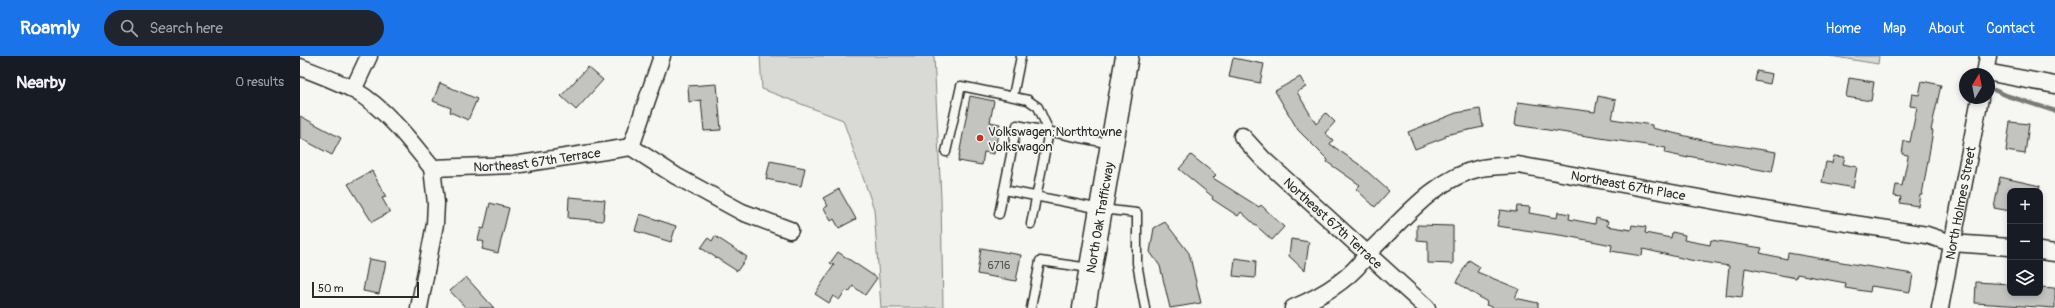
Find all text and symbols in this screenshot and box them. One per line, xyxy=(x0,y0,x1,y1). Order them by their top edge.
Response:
search box xyxy=(104,10,384,46)
text: Roamly xyxy=(20,16,80,40)
icon: search xyxy=(118,17,140,39)
text: Search here xyxy=(150,19,223,38)
text: Home xyxy=(1826,20,1861,37)
text: Map xyxy=(1883,20,1906,37)
text: About xyxy=(1928,20,1964,37)
text: Contact xyxy=(1986,20,2035,37)
north arrow xyxy=(1959,68,1995,104)
text: Nearby xyxy=(16,72,65,93)
text: 0 results xyxy=(235,74,284,90)
place label: Volkswagen;Northtowne Volkswagon xyxy=(988,124,1123,155)
marker: Volkswagen;Northtowne Volkswagon xyxy=(975,133,985,143)
street label: North Holmes Street xyxy=(1942,144,1980,261)
street label: Northeast 67th Terrace xyxy=(473,145,602,175)
street label: North Oak Trafficway xyxy=(1083,160,1118,274)
street label: Northeast 67th Place xyxy=(1570,168,1687,204)
street label: Northeast 67th Terrace xyxy=(1280,175,1386,273)
map controls xyxy=(2007,188,2043,296)
button: + xyxy=(2007,188,2043,224)
button: − xyxy=(2007,224,2043,260)
house number: 6716 xyxy=(988,259,1010,272)
button: layers xyxy=(2007,260,2043,296)
scale bar xyxy=(312,280,419,299)
text: 50 m xyxy=(318,282,344,295)

